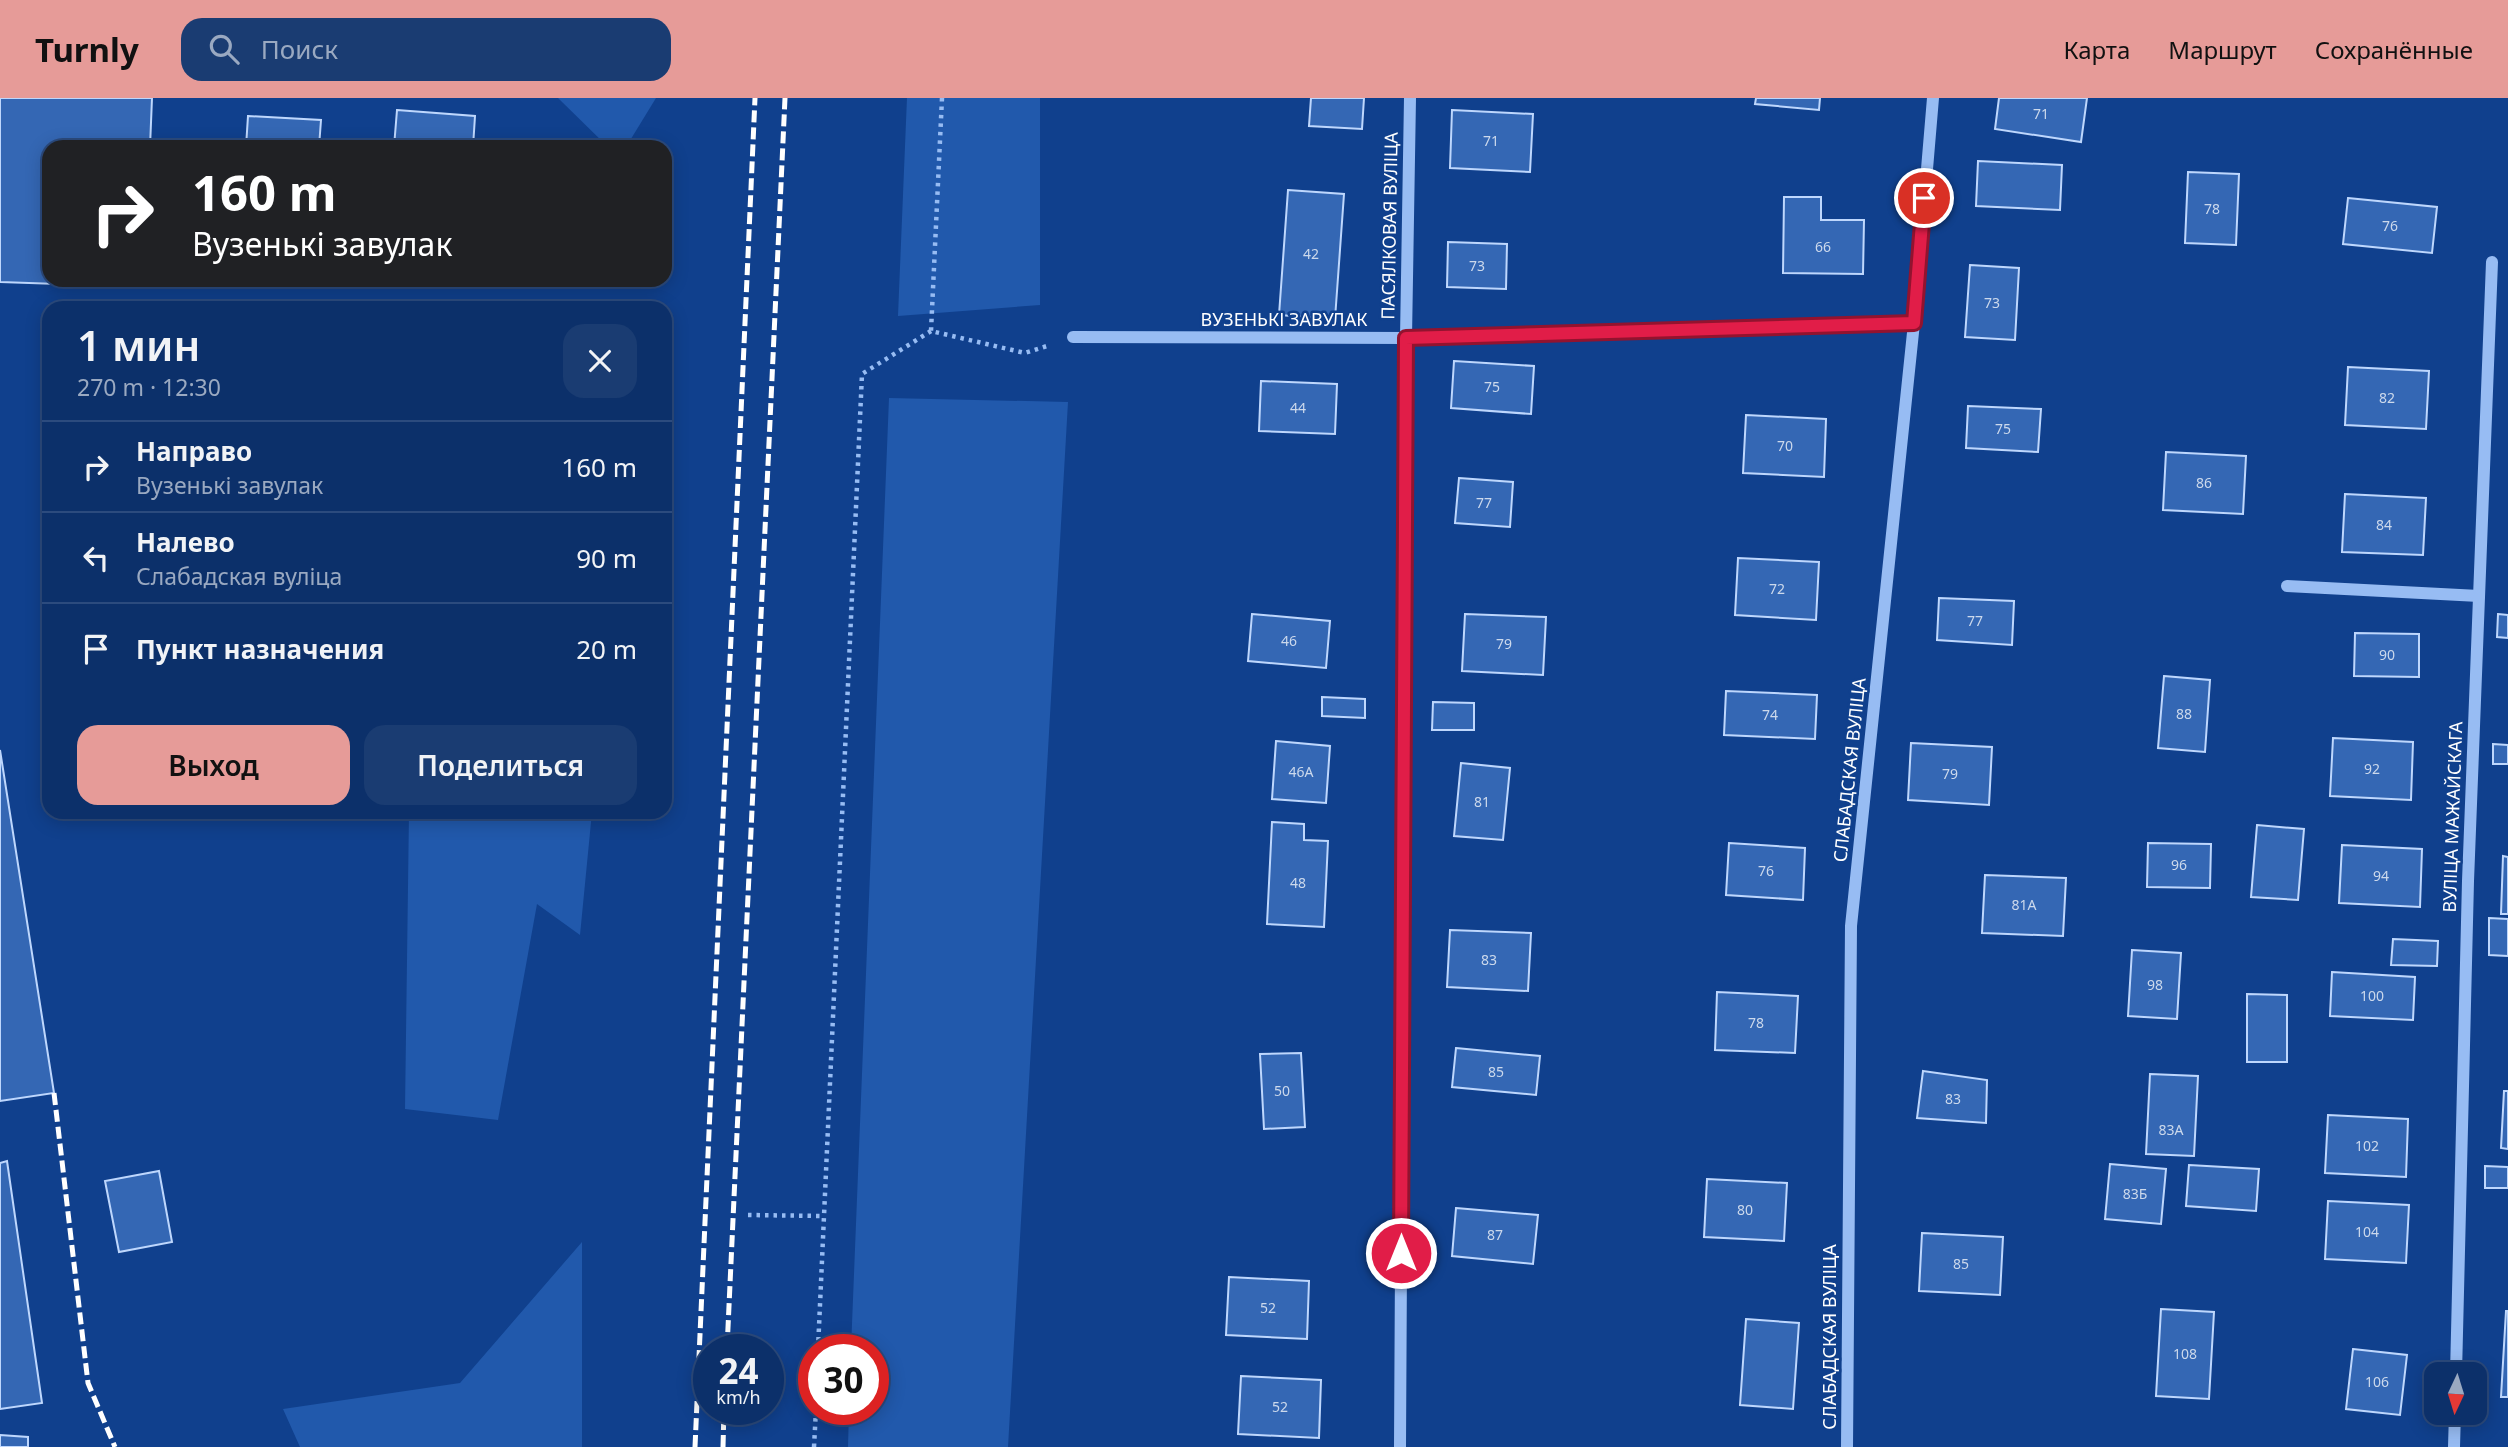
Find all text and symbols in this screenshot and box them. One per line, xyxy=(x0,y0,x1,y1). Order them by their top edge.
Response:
search box xyxy=(181,18,671,81)
text: Turnly xyxy=(35,27,139,72)
icon: search xyxy=(205,30,243,68)
text: Поиск xyxy=(261,31,338,67)
text: Карта xyxy=(2063,33,2130,66)
text: Маршрут xyxy=(2168,33,2277,66)
text: Сохранённые xyxy=(2315,33,2473,66)
house number: 71 xyxy=(2033,104,2049,123)
house number: 71 xyxy=(1483,131,1499,150)
street label: ПАСЯЛКОВАЯ ВУЛІЦА xyxy=(1375,132,1403,320)
text: 160 m xyxy=(192,159,337,225)
icon: right xyxy=(77,168,168,259)
pin xyxy=(1894,168,1954,228)
icon: arrive xyxy=(1905,179,1943,217)
house number: 78 xyxy=(2204,199,2220,218)
house number: 76 xyxy=(2382,216,2398,235)
text: Вузенькі завулак xyxy=(192,222,452,265)
house number: 66 xyxy=(1815,237,1831,256)
house number: 42 xyxy=(1303,244,1319,263)
house number: 73 xyxy=(1469,256,1485,275)
house number: 73 xyxy=(1984,293,2000,312)
street label: ВУЗЕНЬКІ ЗАВУЛАК xyxy=(1201,307,1368,331)
text: 1 мин xyxy=(77,316,200,373)
button: close xyxy=(563,324,637,398)
text: 270 m · 12:30 xyxy=(77,371,221,403)
house number: 75 xyxy=(1484,377,1500,396)
house number: 82 xyxy=(2379,388,2395,407)
house number: 44 xyxy=(1290,398,1306,417)
house number: 75 xyxy=(1995,419,2011,438)
text: Направо xyxy=(136,433,252,469)
house number: 70 xyxy=(1777,436,1793,455)
icon: right xyxy=(77,448,115,486)
text: 160 m xyxy=(561,449,637,485)
text: Вузенькі завулак xyxy=(136,469,323,501)
house number: 86 xyxy=(2196,473,2212,492)
house number: 77 xyxy=(1476,493,1492,512)
house number: 84 xyxy=(2376,515,2392,534)
text: Налево xyxy=(136,524,235,560)
icon: left xyxy=(77,539,115,577)
text: 90 m xyxy=(576,540,637,576)
text: Слабадская вуліца xyxy=(136,560,342,592)
house number: 72 xyxy=(1769,579,1785,598)
house number: 77 xyxy=(1967,611,1983,630)
icon: arrive xyxy=(77,630,115,668)
text: Пункт назначения xyxy=(136,631,384,667)
text: 20 m xyxy=(576,631,637,667)
house number: 46 xyxy=(1281,631,1297,650)
house number: 79 xyxy=(1496,634,1512,653)
house number: 90 xyxy=(2379,645,2395,664)
street label: СЛАБАДСКАЯ ВУЛІЦА xyxy=(1827,676,1871,863)
house number: 88 xyxy=(2176,704,2192,723)
house number: 74 xyxy=(1762,705,1778,724)
street label: ВУЛІЦА МАЖАЙСКАГА xyxy=(2437,721,2467,913)
button: Выход xyxy=(77,725,350,805)
button: Поделиться xyxy=(364,725,637,805)
house number: 92 xyxy=(2364,759,2380,778)
house number: 46А xyxy=(1289,762,1314,781)
house number: 79 xyxy=(1942,764,1958,783)
house number: 81 xyxy=(1474,792,1490,811)
house number: 96 xyxy=(2171,855,2187,874)
house number: 76 xyxy=(1758,861,1774,880)
house number: 94 xyxy=(2373,866,2389,885)
house number: 48 xyxy=(1290,873,1306,892)
house number: 81А xyxy=(2012,895,2037,914)
house number: 83 xyxy=(1481,950,1497,969)
house number: 98 xyxy=(2147,975,2163,994)
house number: 100 xyxy=(2360,986,2384,1005)
house number: 78 xyxy=(1748,1013,1764,1032)
house number: 85 xyxy=(1488,1062,1504,1081)
house number: 50 xyxy=(1274,1081,1290,1100)
house number: 83 xyxy=(1945,1089,1961,1108)
house number: 83А xyxy=(2159,1120,2184,1139)
house number: 102 xyxy=(2355,1136,2379,1155)
house number: 83Б xyxy=(2123,1184,2147,1203)
house number: 80 xyxy=(1737,1200,1753,1219)
position arrow xyxy=(1364,1216,1438,1290)
house number: 104 xyxy=(2355,1222,2379,1241)
house number: 87 xyxy=(1487,1225,1503,1244)
street label: СЛАБАДСКАЯ ВУЛІЦА xyxy=(1817,1244,1841,1430)
house number: 85 xyxy=(1953,1254,1969,1273)
house number: 52 xyxy=(1260,1298,1276,1317)
speed limit sign: 30 xyxy=(798,1334,889,1425)
house number: 108 xyxy=(2173,1344,2197,1363)
text: 24 xyxy=(718,1347,759,1394)
north arrow xyxy=(2424,1362,2487,1424)
map controls xyxy=(2424,1362,2487,1425)
house number: 106 xyxy=(2365,1372,2389,1391)
text: km/h xyxy=(716,1385,761,1409)
house number: 52 xyxy=(1272,1397,1288,1416)

